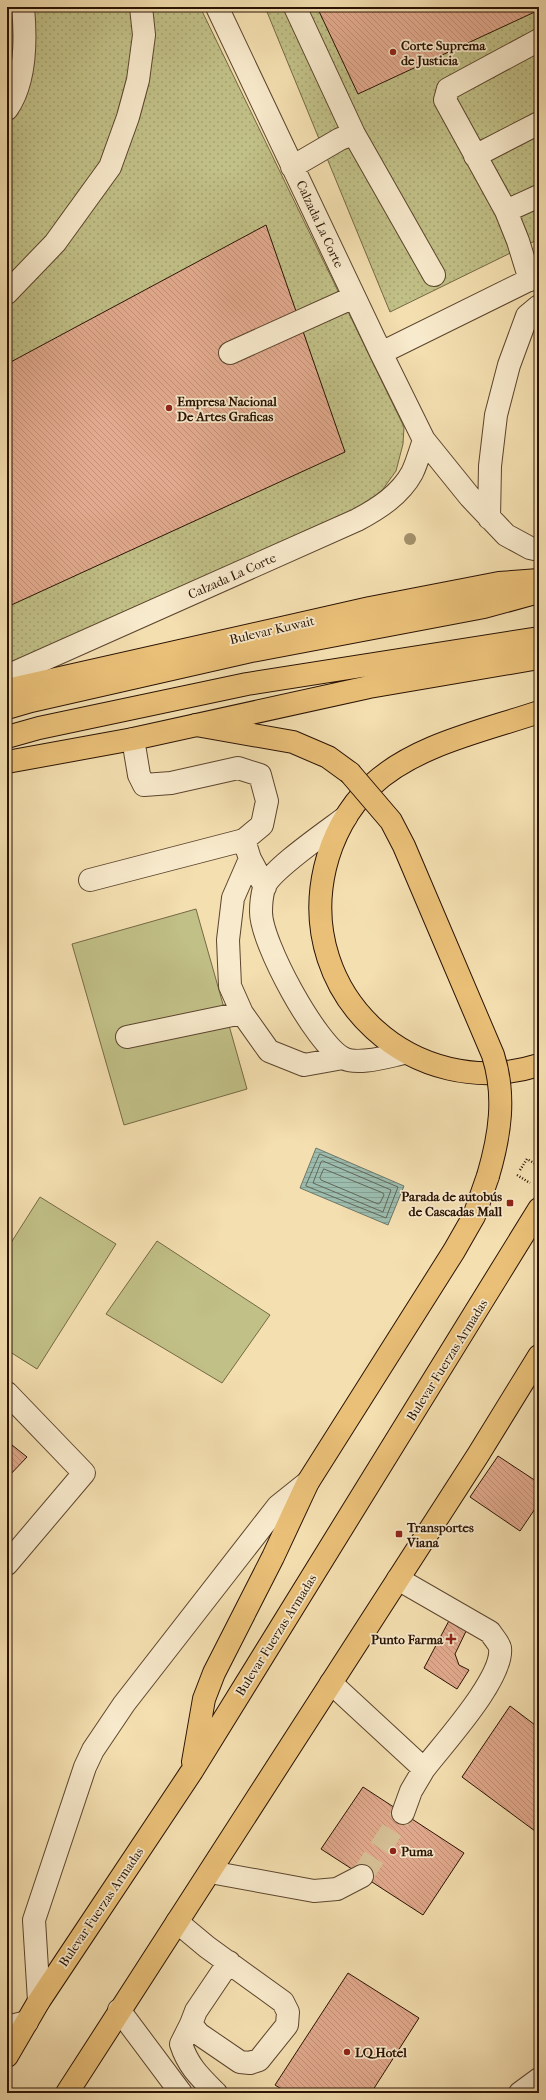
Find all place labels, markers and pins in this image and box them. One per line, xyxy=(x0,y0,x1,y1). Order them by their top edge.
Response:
place label: Corte Suprema de Justicia xyxy=(401,38,486,69)
marker: Corte Suprema de Justicia xyxy=(388,47,398,57)
place label: Empresa Nacional De Artes Graficas xyxy=(177,394,277,424)
marker: Empresa Nacional De Artes Graficas xyxy=(164,403,174,413)
place label: Parada de autobús de Cascadas Mall xyxy=(401,1189,502,1219)
marker: Parada de autobús de Cascadas Mall xyxy=(505,1198,515,1208)
place label: Transportes Viana xyxy=(406,1520,474,1550)
marker: Transportes Viana xyxy=(394,1529,404,1539)
place label: Punto Farma xyxy=(371,1632,444,1647)
marker: Punto Farma xyxy=(446,1634,456,1644)
place label: Puma xyxy=(401,1844,434,1859)
marker: Puma xyxy=(388,1846,398,1856)
place label: LQ Hotel xyxy=(355,2045,407,2060)
marker: LQ Hotel xyxy=(342,2047,352,2057)

